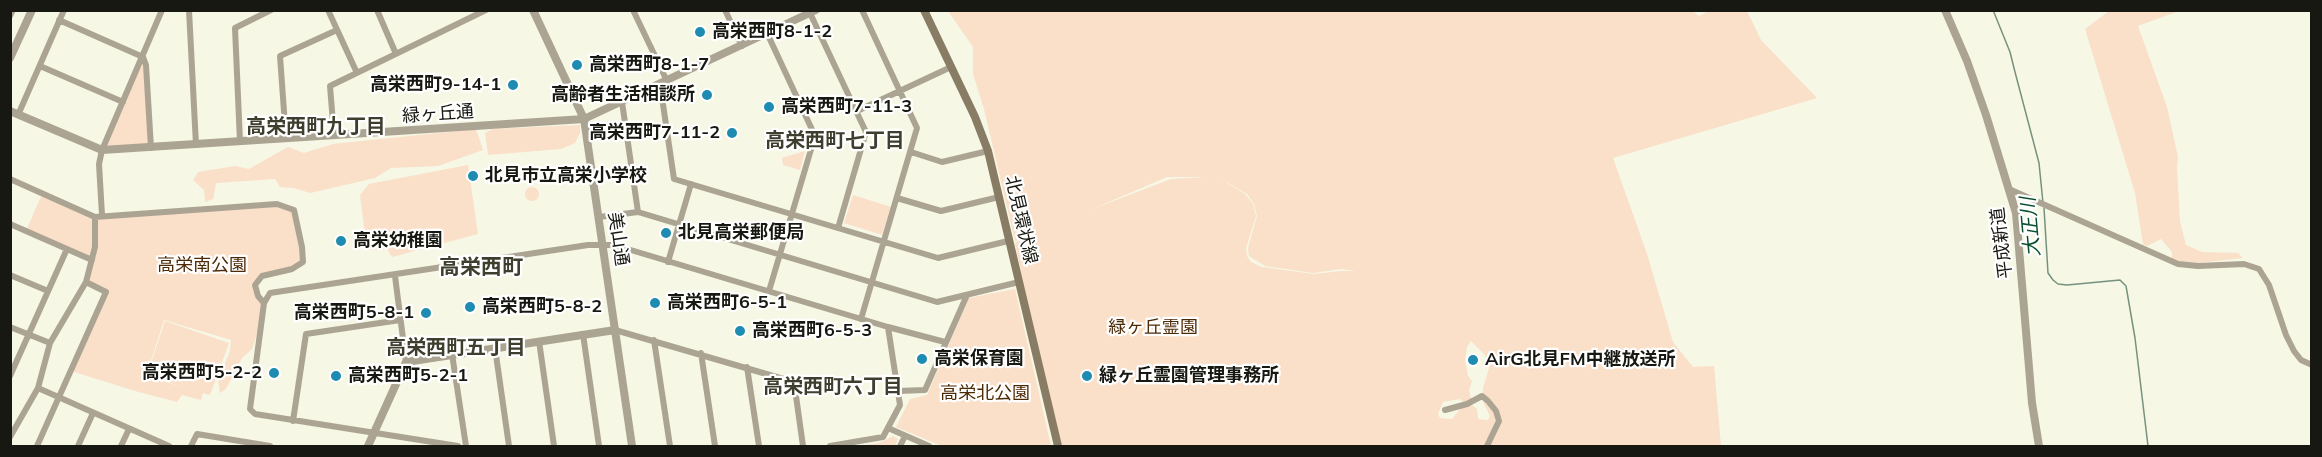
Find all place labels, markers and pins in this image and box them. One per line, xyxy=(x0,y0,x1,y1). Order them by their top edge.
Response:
place label: 高栄西町8-1-2 xyxy=(712,21,832,43)
marker: 高栄西町8-1-2 xyxy=(693,25,707,39)
place label: 高栄西町8-1-7 xyxy=(589,54,709,76)
marker: 高栄西町8-1-7 xyxy=(570,58,584,72)
place label: 高栄西町9-14-1 xyxy=(370,74,501,96)
marker: 高栄西町9-14-1 xyxy=(506,78,520,92)
place label: 高齢者生活相談所 xyxy=(551,84,695,106)
marker: 高齢者生活相談所 xyxy=(700,88,714,102)
place label: 高栄西町7-11-3 xyxy=(781,96,912,118)
marker: 高栄西町7-11-3 xyxy=(762,100,776,114)
place label: 高栄西町7-11-2 xyxy=(589,122,720,144)
marker: 高栄西町7-11-2 xyxy=(725,126,739,140)
place label: 北見市立高栄小学校 xyxy=(485,165,647,187)
marker: 北見市立高栄小学校 xyxy=(466,169,480,183)
place label: 北見高栄郵便局 xyxy=(678,222,804,244)
marker: 北見高栄郵便局 xyxy=(659,226,673,240)
place label: 高栄幼稚園 xyxy=(353,230,443,252)
marker: 高栄幼稚園 xyxy=(334,234,348,248)
place label: 高栄西町6-5-1 xyxy=(667,292,787,314)
place label: 高栄西町5-8-2 xyxy=(482,296,602,318)
marker: 高栄西町6-5-1 xyxy=(648,296,662,310)
marker: 高栄西町5-8-2 xyxy=(463,300,477,314)
place label: 高栄西町5-8-1 xyxy=(294,302,414,324)
marker: 高栄西町5-8-1 xyxy=(419,306,433,320)
place label: 高栄西町6-5-3 xyxy=(752,320,872,342)
marker: 高栄西町6-5-3 xyxy=(733,324,747,338)
place label: 高栄保育園 xyxy=(934,348,1024,370)
place label: AirG北見FM中継放送所 xyxy=(1485,349,1676,371)
marker: 高栄保育園 xyxy=(915,352,929,366)
marker: AirG北見FM中継放送所 xyxy=(1466,353,1480,367)
place label: 高栄西町5-2-2 xyxy=(142,362,262,384)
place label: 高栄西町5-2-1 xyxy=(348,365,468,387)
place label: 緑ヶ丘霊園管理事務所 xyxy=(1099,365,1279,387)
marker: 高栄西町5-2-2 xyxy=(267,366,281,380)
marker: 高栄西町5-2-1 xyxy=(329,369,343,383)
marker: 緑ヶ丘霊園管理事務所 xyxy=(1080,369,1094,383)

